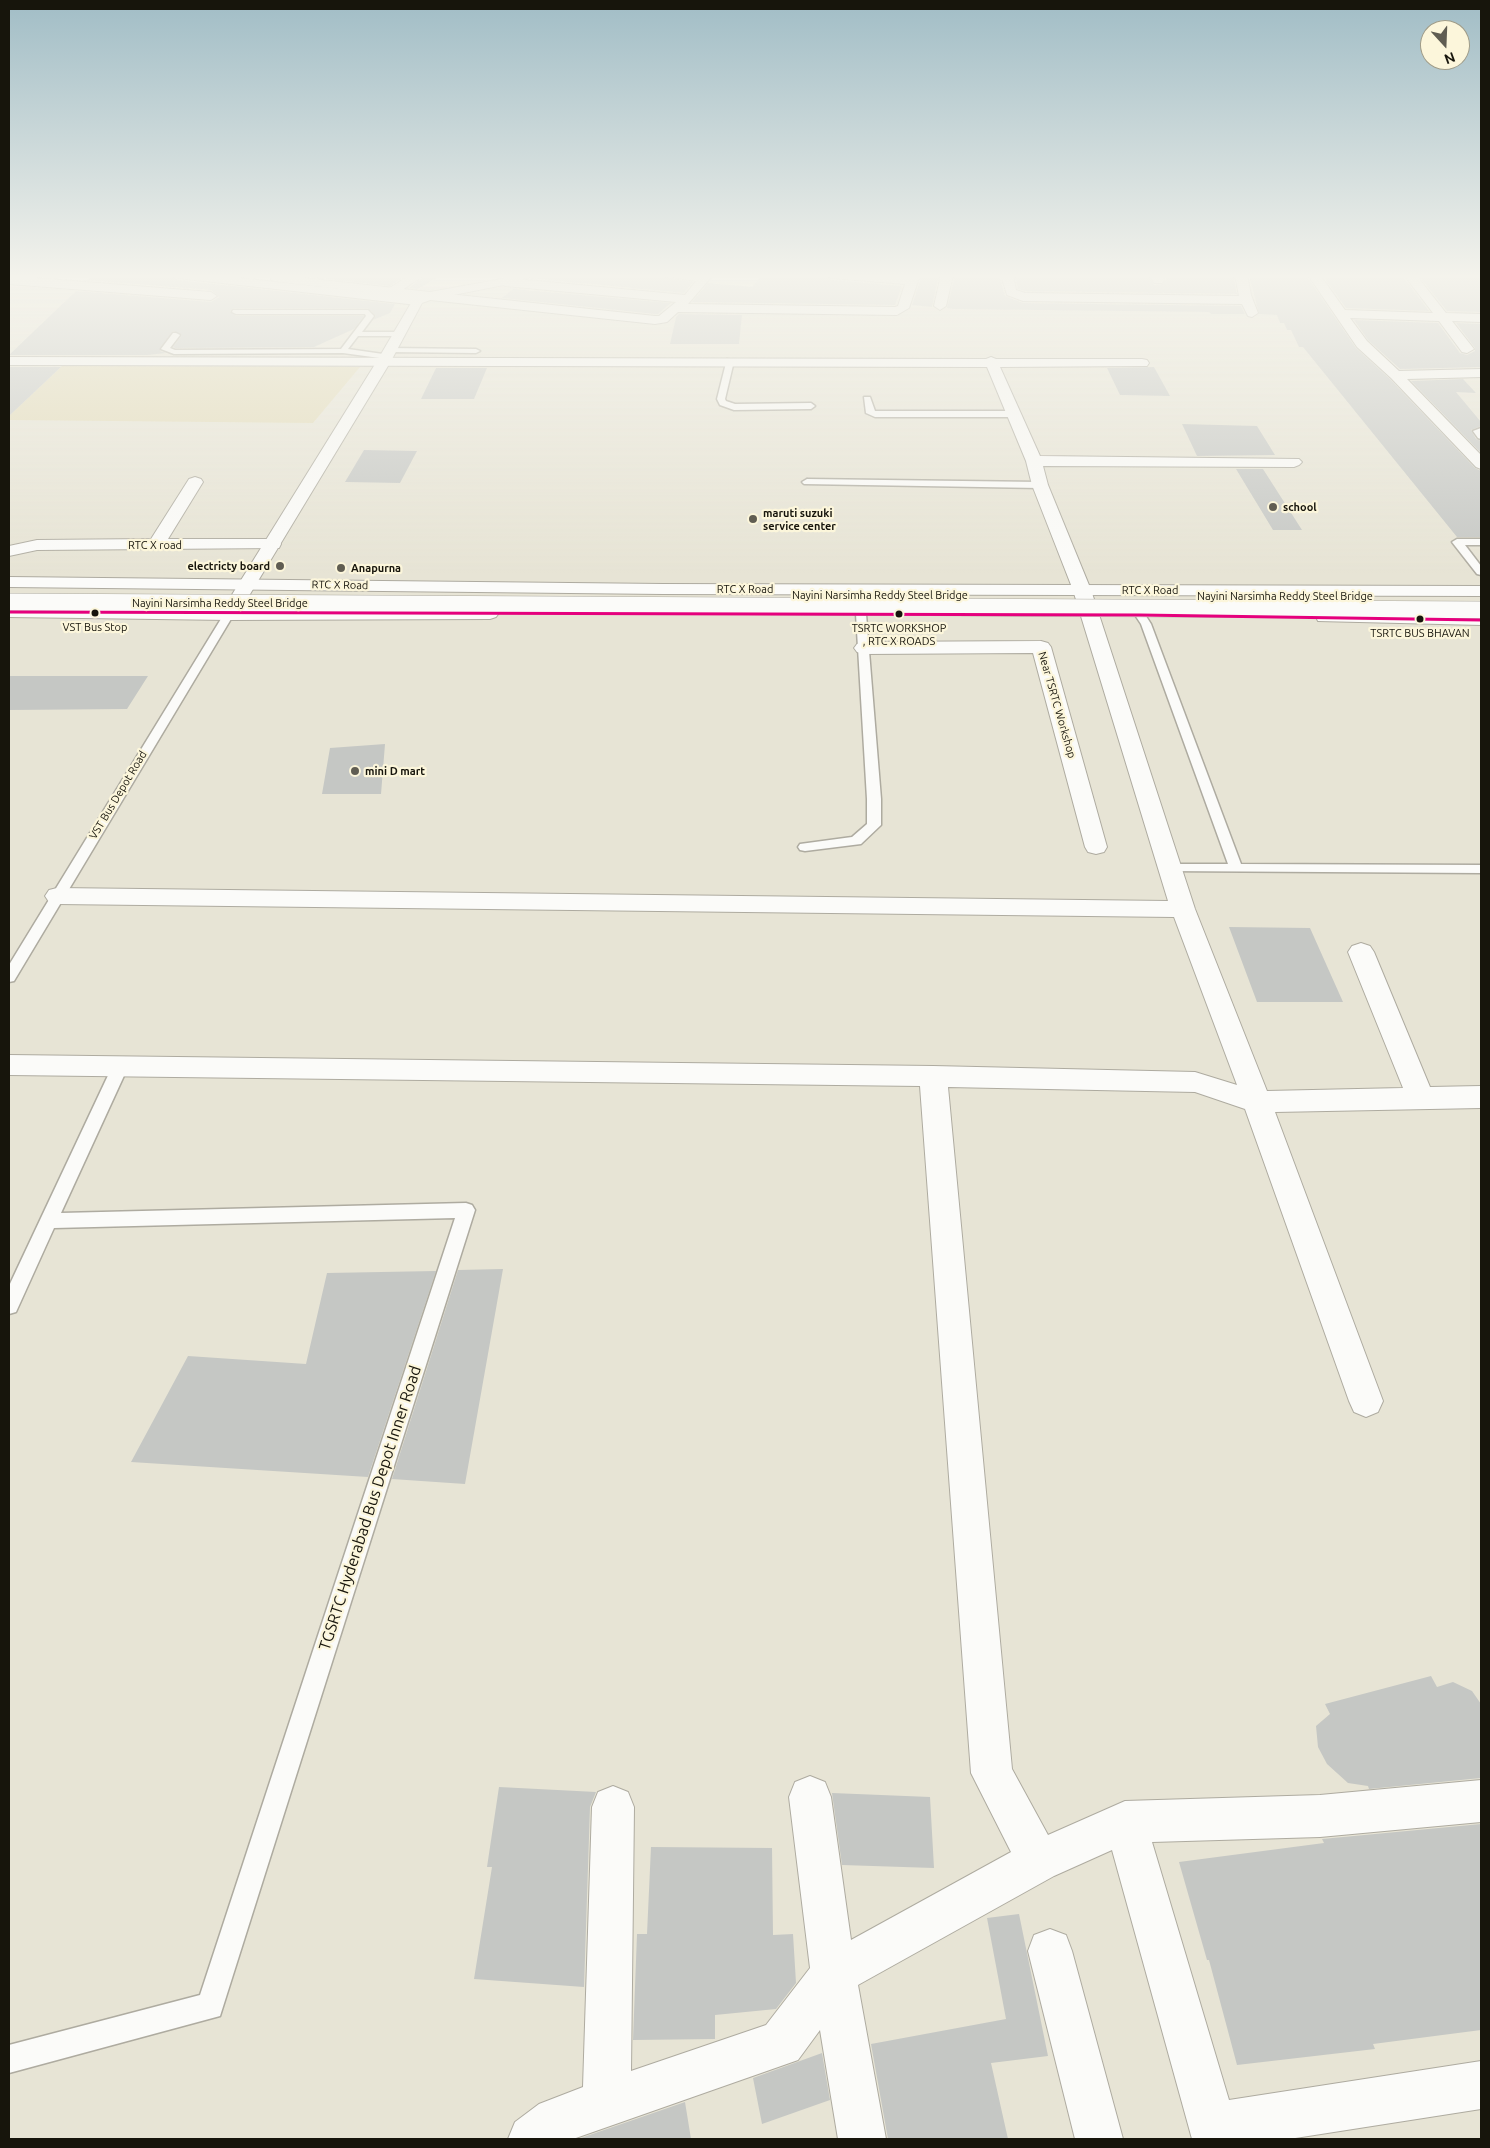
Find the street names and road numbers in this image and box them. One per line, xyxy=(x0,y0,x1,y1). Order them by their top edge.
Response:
street label: RTC X road xyxy=(128,538,182,552)
street label: RTC X Road xyxy=(312,578,368,592)
street label: RTC X Road xyxy=(717,582,773,596)
street label: RTC X Road xyxy=(1122,583,1178,597)
street label: Nayini Narsimha Reddy Steel Bridge xyxy=(792,588,968,602)
street label: Nayini Narsimha Reddy Steel Bridge xyxy=(1197,589,1373,603)
street label: Nayini Narsimha Reddy Steel Bridge xyxy=(132,596,308,610)
street label: Near TSRTC Workshop xyxy=(1035,650,1079,760)
street label: VST Bus Depot Road xyxy=(86,748,150,842)
street label: TGSRTC Hyderabad Bus Depot Inner Road xyxy=(315,1363,425,1653)

